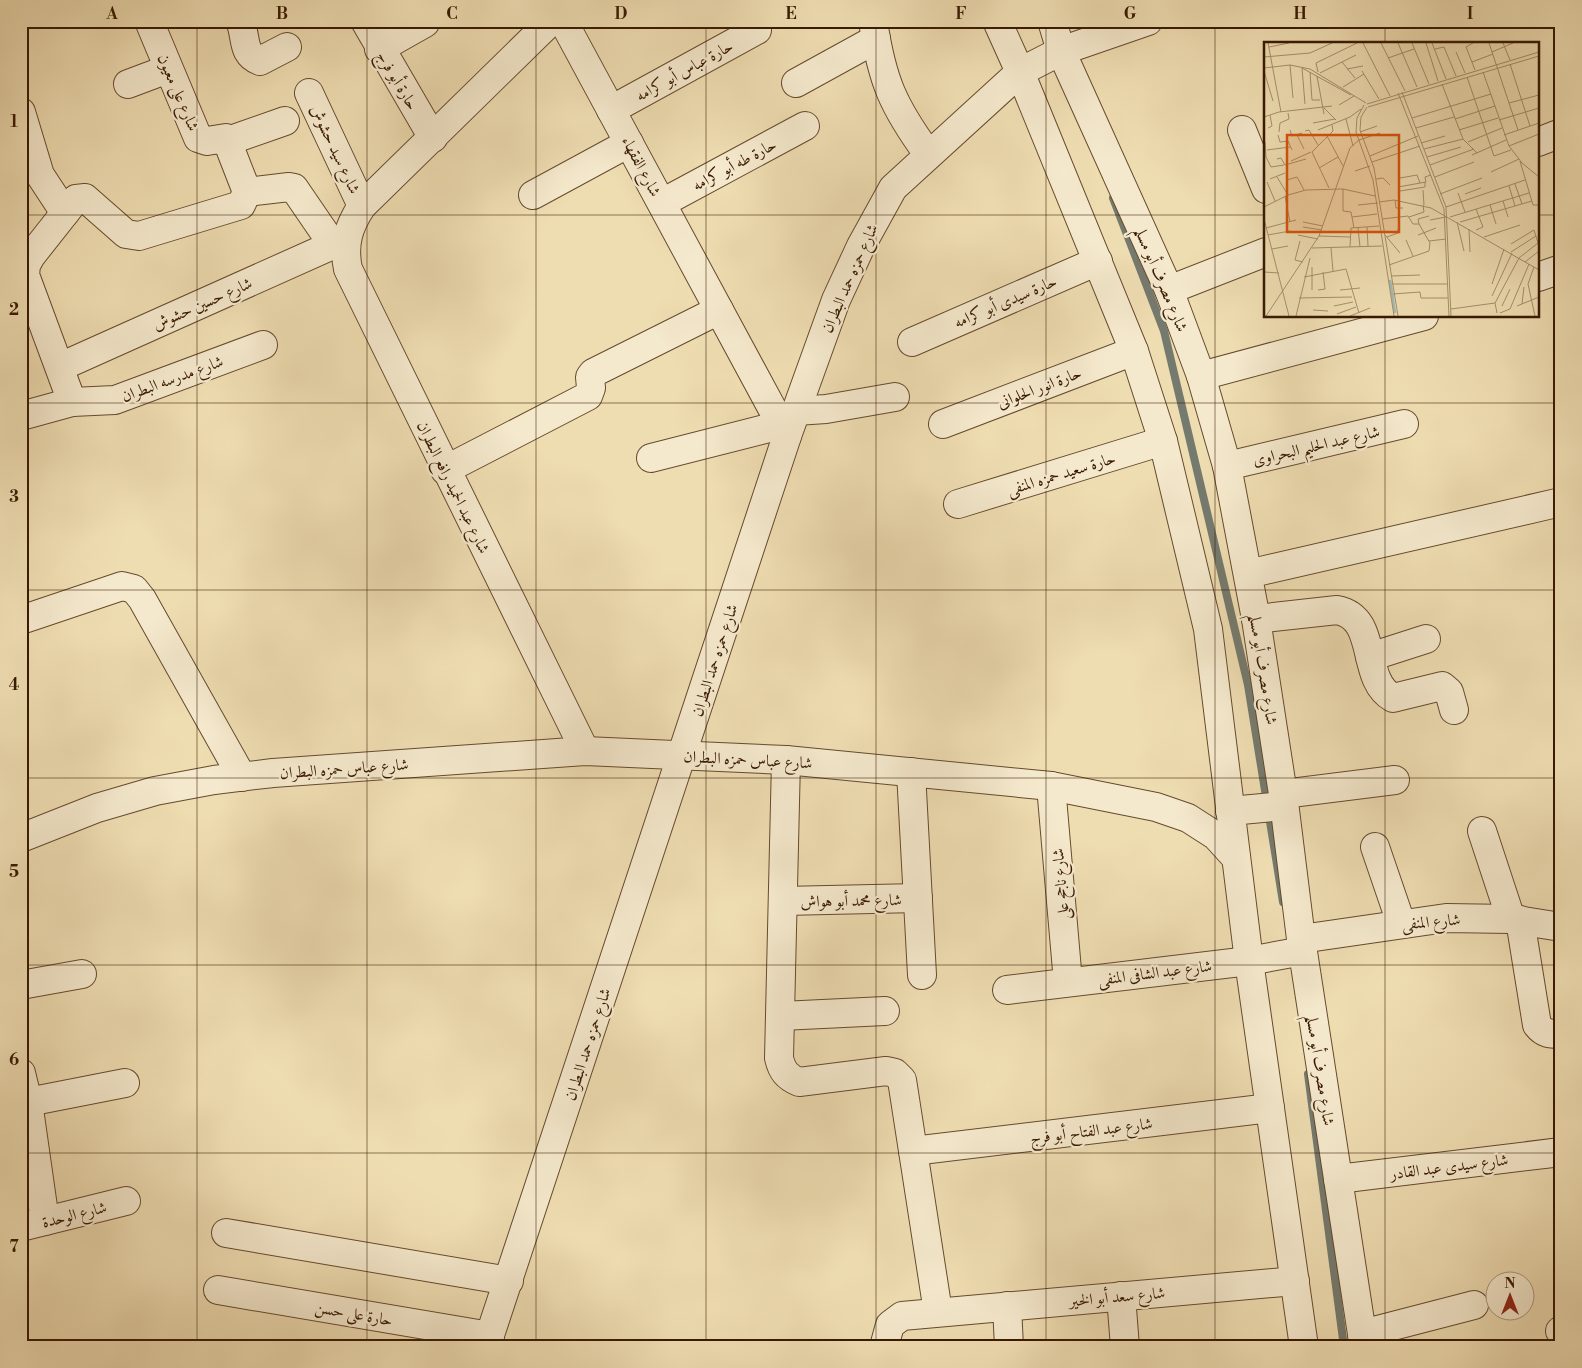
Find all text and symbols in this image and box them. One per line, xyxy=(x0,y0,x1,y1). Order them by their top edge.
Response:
text: A xyxy=(105,4,118,24)
text: B xyxy=(276,4,288,24)
text: C xyxy=(446,4,458,24)
text: D xyxy=(615,4,628,24)
text: E xyxy=(785,4,797,24)
text: F xyxy=(955,4,967,24)
text: G xyxy=(1124,4,1137,24)
text: H xyxy=(1293,4,1307,24)
text: I xyxy=(1467,4,1473,24)
street label: حارة عباس أبو كرامه xyxy=(631,34,737,106)
inset map xyxy=(1264,42,1540,318)
street label: حارة أبو فرج xyxy=(368,46,424,116)
street label: شارع على معيون xyxy=(150,51,203,135)
street label: شارع سيد حشوش xyxy=(303,102,364,198)
text: 1 xyxy=(10,112,18,132)
street label: شارع الفقهاء xyxy=(614,133,665,201)
street label: حارة طه أبو كرامه xyxy=(688,133,780,195)
street label: شارع حمزه حمد البطران xyxy=(817,221,886,337)
street label: شارع مصرف أبو مسلم xyxy=(1124,223,1194,337)
street label: حارة سيدى أبو كرامه xyxy=(950,269,1060,333)
street label: شارع حسين حشوش xyxy=(149,273,257,338)
text: 2 xyxy=(9,300,19,320)
street label: شارع مدرسه البطران xyxy=(119,351,227,409)
street label: حارة انور الحلوانى xyxy=(994,363,1084,413)
street label: شارع عبد الحميد رافع البطران xyxy=(408,418,494,559)
street label: شارع عبد الحليم البحراوى xyxy=(1251,422,1383,476)
street label: حارة سعيد حمزه المنفى xyxy=(1005,448,1118,501)
text: 3 xyxy=(9,487,19,507)
street label: شارع حمزه حمد البطران xyxy=(687,602,745,720)
street label: شارع مصرف أبو مسلم xyxy=(1238,612,1284,727)
text: 4 xyxy=(9,675,20,695)
street label: شارع عباس حمزه البطران xyxy=(683,747,813,776)
street label: شارع عباس حمزه البطران xyxy=(279,755,409,786)
street label: شارع ناجح على xyxy=(1048,847,1077,920)
text: 5 xyxy=(9,862,19,882)
street label: شارع محمد أبو هواش xyxy=(800,888,902,915)
street label: شارع المنفى xyxy=(1401,909,1461,937)
street label: شارع عبد الشافى المنفى xyxy=(1097,956,1214,993)
street label: شارع حمزه حمد البطران xyxy=(560,986,618,1104)
street label: شارع مصرف أبو مسلم xyxy=(1295,1013,1341,1128)
text: 6 xyxy=(9,1050,19,1070)
street label: شارع عبد الفتاح أبو فرج xyxy=(1028,1112,1154,1152)
street label: شارع سيدى عبد القادر xyxy=(1387,1150,1510,1187)
street label: شارع الوحدة xyxy=(40,1197,109,1236)
text: 7 xyxy=(9,1237,19,1257)
north arrow xyxy=(1484,1270,1534,1320)
text: N xyxy=(1504,1275,1516,1293)
street label: شارع سعد أبو الخير xyxy=(1066,1281,1166,1314)
street label: حارة على حسن xyxy=(313,1297,394,1332)

